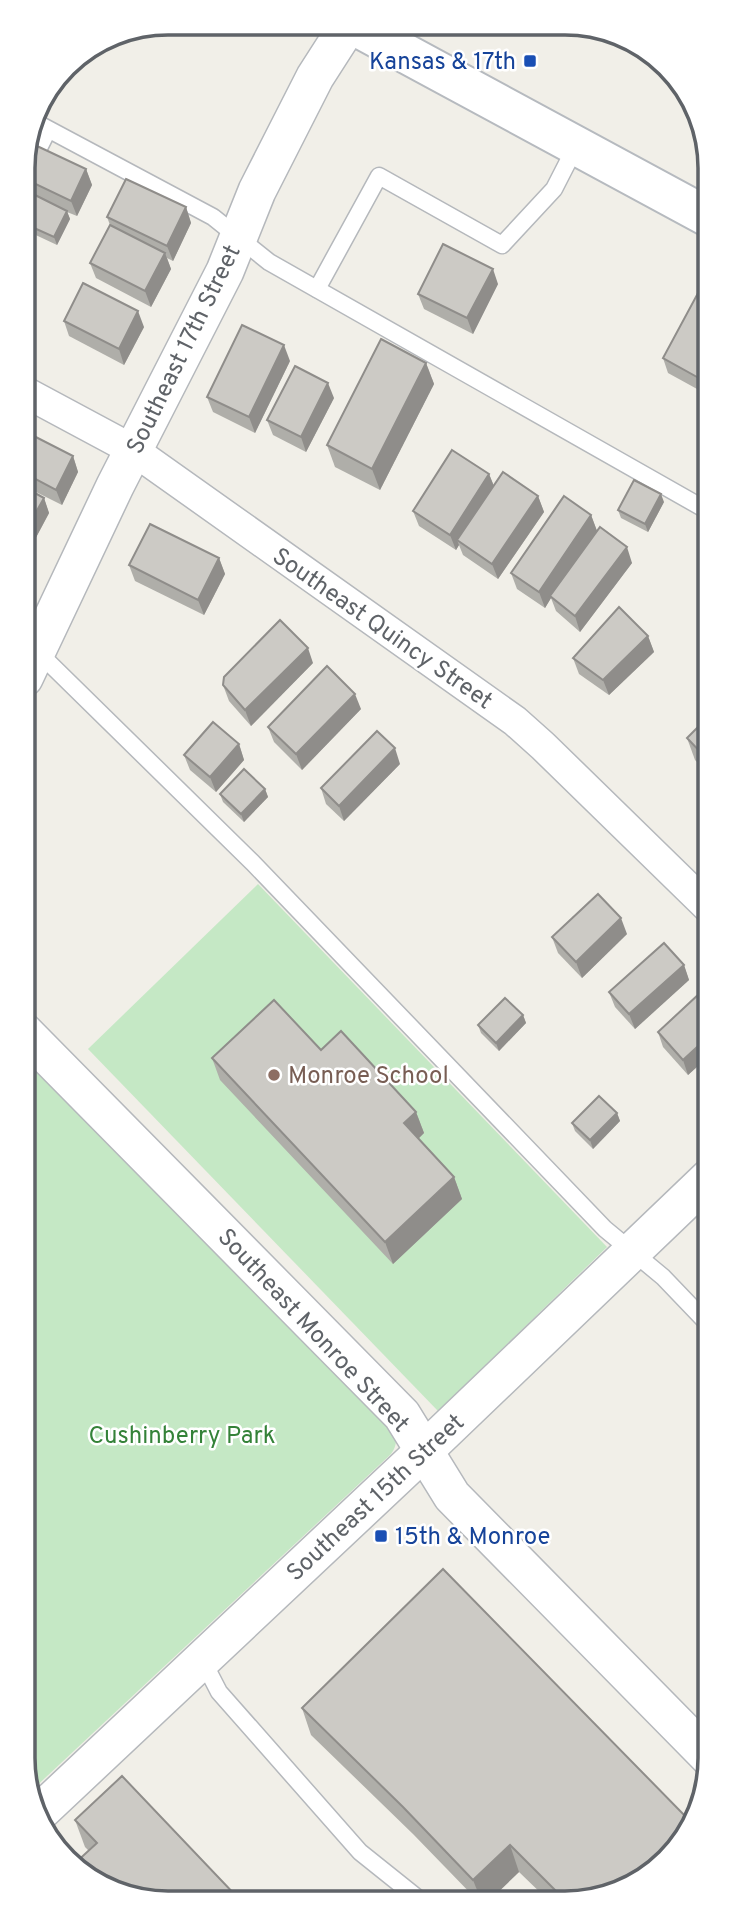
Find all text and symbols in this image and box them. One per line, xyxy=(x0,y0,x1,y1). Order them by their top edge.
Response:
place label: Kansas & 17th xyxy=(369,48,516,78)
marker: Kansas & 17th xyxy=(522,53,538,69)
street label: Southeast 17th Street xyxy=(121,240,248,459)
street label: Southeast Quincy Street xyxy=(266,542,498,717)
place label: Monroe School xyxy=(288,1062,449,1092)
marker: Monroe School xyxy=(266,1067,282,1083)
street label: Southeast Monroe Street xyxy=(210,1223,415,1440)
street label: Southeast 15th Street xyxy=(281,1408,471,1589)
park label: Cushinberry Park xyxy=(88,1422,276,1452)
place label: 15th & Monroe xyxy=(395,1523,550,1553)
marker: 15th & Monroe xyxy=(373,1528,389,1544)

